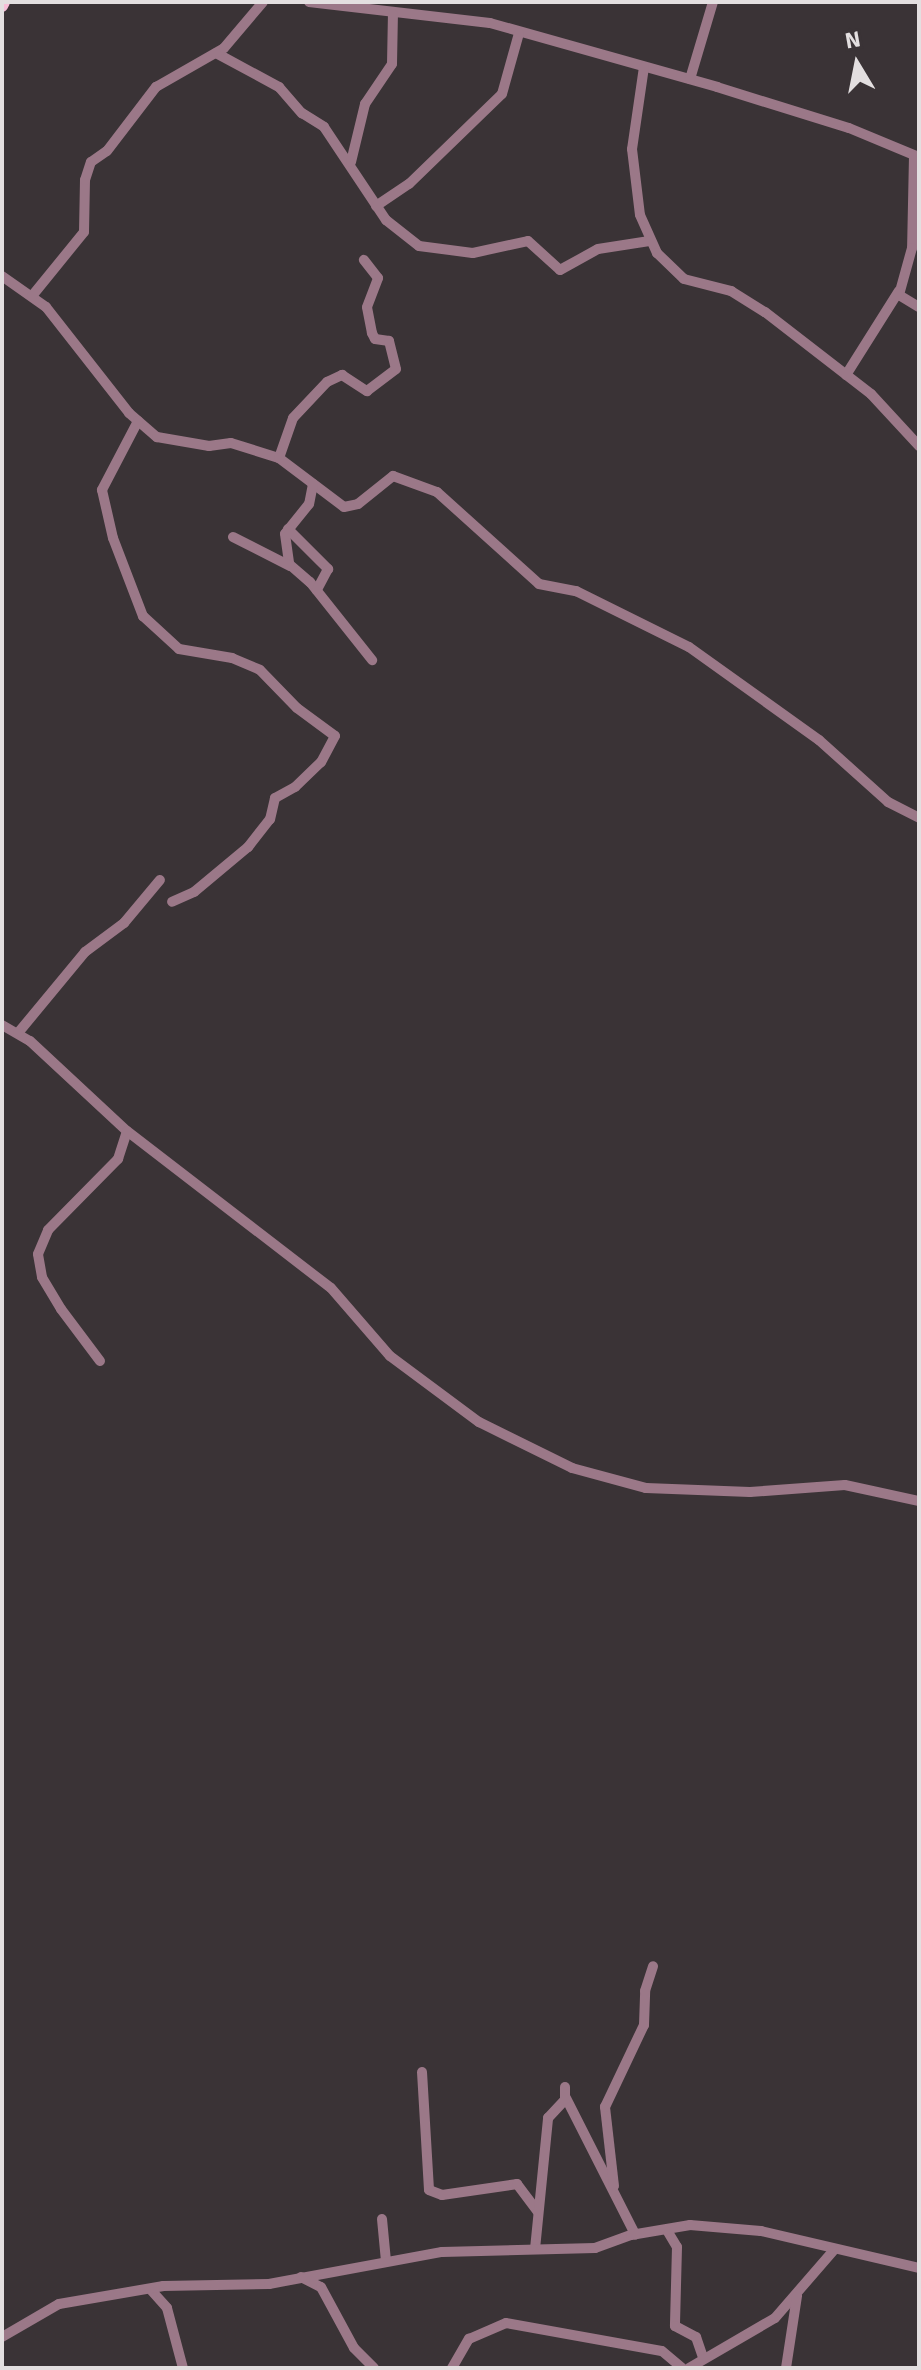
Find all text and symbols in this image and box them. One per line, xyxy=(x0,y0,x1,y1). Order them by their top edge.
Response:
north arrow xyxy=(817,24,897,104)
text: N xyxy=(843,25,863,54)

